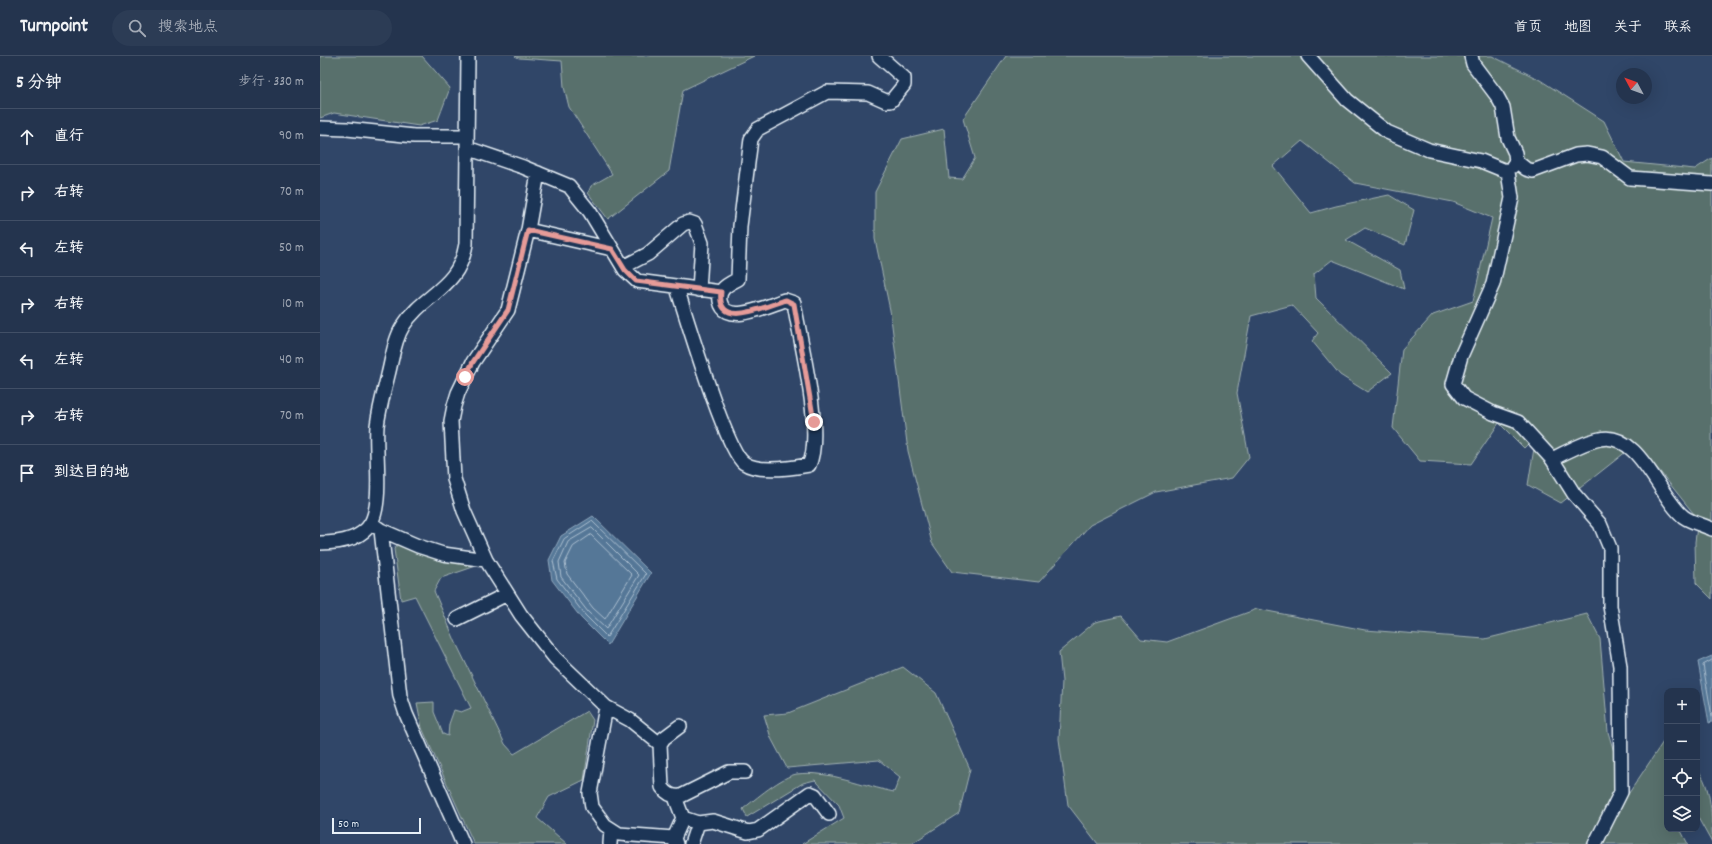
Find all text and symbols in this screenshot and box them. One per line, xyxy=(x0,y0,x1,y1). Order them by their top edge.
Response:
search box xyxy=(112,10,392,46)
text: Turnpoint xyxy=(20,14,88,41)
icon: search xyxy=(126,17,148,39)
text: 搜索地点 xyxy=(158,17,218,39)
text: 首页 xyxy=(1514,18,1542,38)
text: 地图 xyxy=(1564,18,1592,38)
text: 关于 xyxy=(1614,18,1642,38)
text: 联系 xyxy=(1664,18,1692,38)
north arrow xyxy=(1616,68,1652,104)
text: 5 分钟 xyxy=(16,72,62,96)
text: 步行 · 330 m xyxy=(239,73,304,92)
icon: ahead xyxy=(16,126,38,148)
text: 直行 xyxy=(54,126,84,148)
text: 90 m xyxy=(279,127,304,146)
icon: right xyxy=(16,182,38,204)
text: 右转 xyxy=(54,182,84,204)
text: 70 m xyxy=(280,183,304,202)
icon: left xyxy=(16,238,38,260)
text: 左转 xyxy=(54,238,84,260)
text: 50 m xyxy=(279,239,304,258)
icon: right xyxy=(16,294,38,316)
text: 右转 xyxy=(54,294,84,316)
text: 10 m xyxy=(282,295,304,314)
icon: left xyxy=(16,350,38,372)
text: 左转 xyxy=(54,350,84,372)
text: 40 m xyxy=(280,351,304,370)
route start xyxy=(456,368,474,386)
icon: right xyxy=(16,406,38,428)
text: 右转 xyxy=(54,406,84,428)
text: 70 m xyxy=(280,407,304,426)
route end xyxy=(805,413,823,431)
icon: arrive xyxy=(16,462,38,484)
text: 到达目的地 xyxy=(54,462,129,484)
map controls xyxy=(1664,688,1700,832)
button: + xyxy=(1664,688,1700,724)
button: − xyxy=(1664,724,1700,760)
button: locate xyxy=(1664,760,1700,796)
button: layers xyxy=(1664,796,1700,832)
scale bar xyxy=(332,816,421,835)
text: 50 m xyxy=(338,817,359,833)

